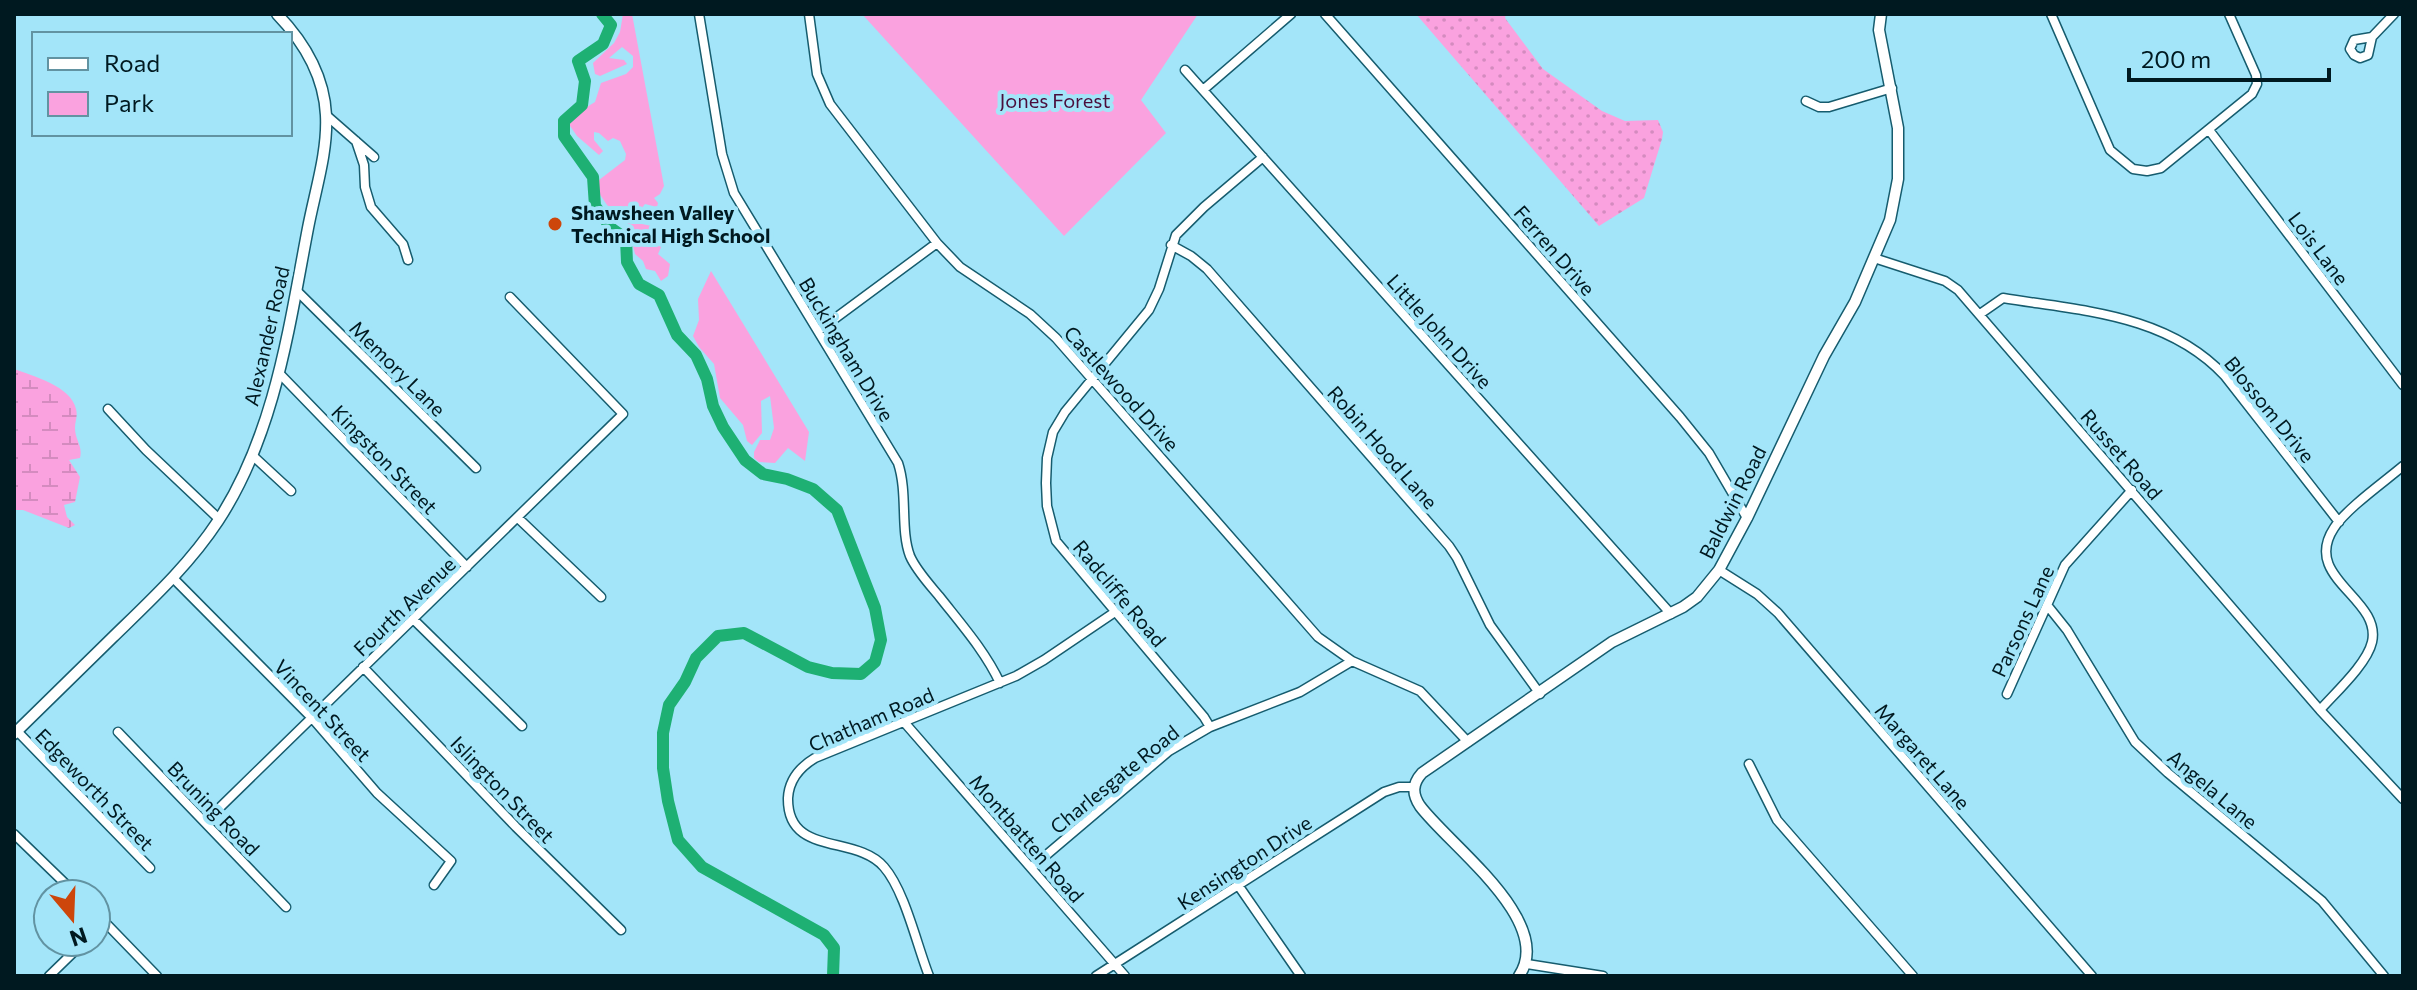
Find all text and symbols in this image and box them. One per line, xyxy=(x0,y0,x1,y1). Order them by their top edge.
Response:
legend xyxy=(32,32,292,136)
scale bar xyxy=(2129,32,2329,82)
text: 200 m xyxy=(2141,44,2211,73)
text: Road xyxy=(104,48,160,77)
text: Park xyxy=(104,88,154,117)
park label: Jones Forest xyxy=(999,88,1111,112)
place label: Shawsheen Valley Technical High School xyxy=(571,200,770,247)
street label: Ferren Drive xyxy=(1509,200,1601,300)
street label: Lois Lane xyxy=(2284,207,2354,289)
marker: Shawsheen Valley Technical High School xyxy=(546,215,564,233)
street label: Alexander Road xyxy=(238,264,294,408)
street label: Little John Drive xyxy=(1382,269,1498,393)
street label: Buckingham Drive xyxy=(795,273,899,425)
street label: Memory Lane xyxy=(345,315,451,421)
street label: Castlewood Drive xyxy=(1060,321,1184,455)
street label: Blossom Drive xyxy=(2220,351,2320,467)
street label: Robin Hood Lane xyxy=(1323,381,1443,513)
street label: Kingston Street xyxy=(327,400,443,518)
street label: Russet Road xyxy=(2076,404,2168,504)
street label: Baldwin Road xyxy=(1693,442,1771,562)
street label: Radcliffe Road xyxy=(1069,535,1171,651)
street label: Fourth Avenue xyxy=(348,551,460,661)
street label: Parsons Lane xyxy=(1986,562,2058,680)
street label: Vincent Street xyxy=(270,654,376,766)
street label: Chatham Road xyxy=(805,682,937,756)
street label: Margaret Lane xyxy=(1870,698,1976,814)
street label: Charlesgate Road xyxy=(1045,720,1183,838)
street label: Edgeworth Street xyxy=(31,723,159,855)
street label: Islington Street xyxy=(446,731,560,847)
street label: Angela Lane xyxy=(2163,745,2263,833)
street label: Bruning Road xyxy=(163,756,265,860)
street label: Montbatten Road xyxy=(965,769,1089,907)
street label: Kensington Drive xyxy=(1173,810,1315,914)
north arrow xyxy=(32,878,112,958)
text: N xyxy=(66,922,91,953)

